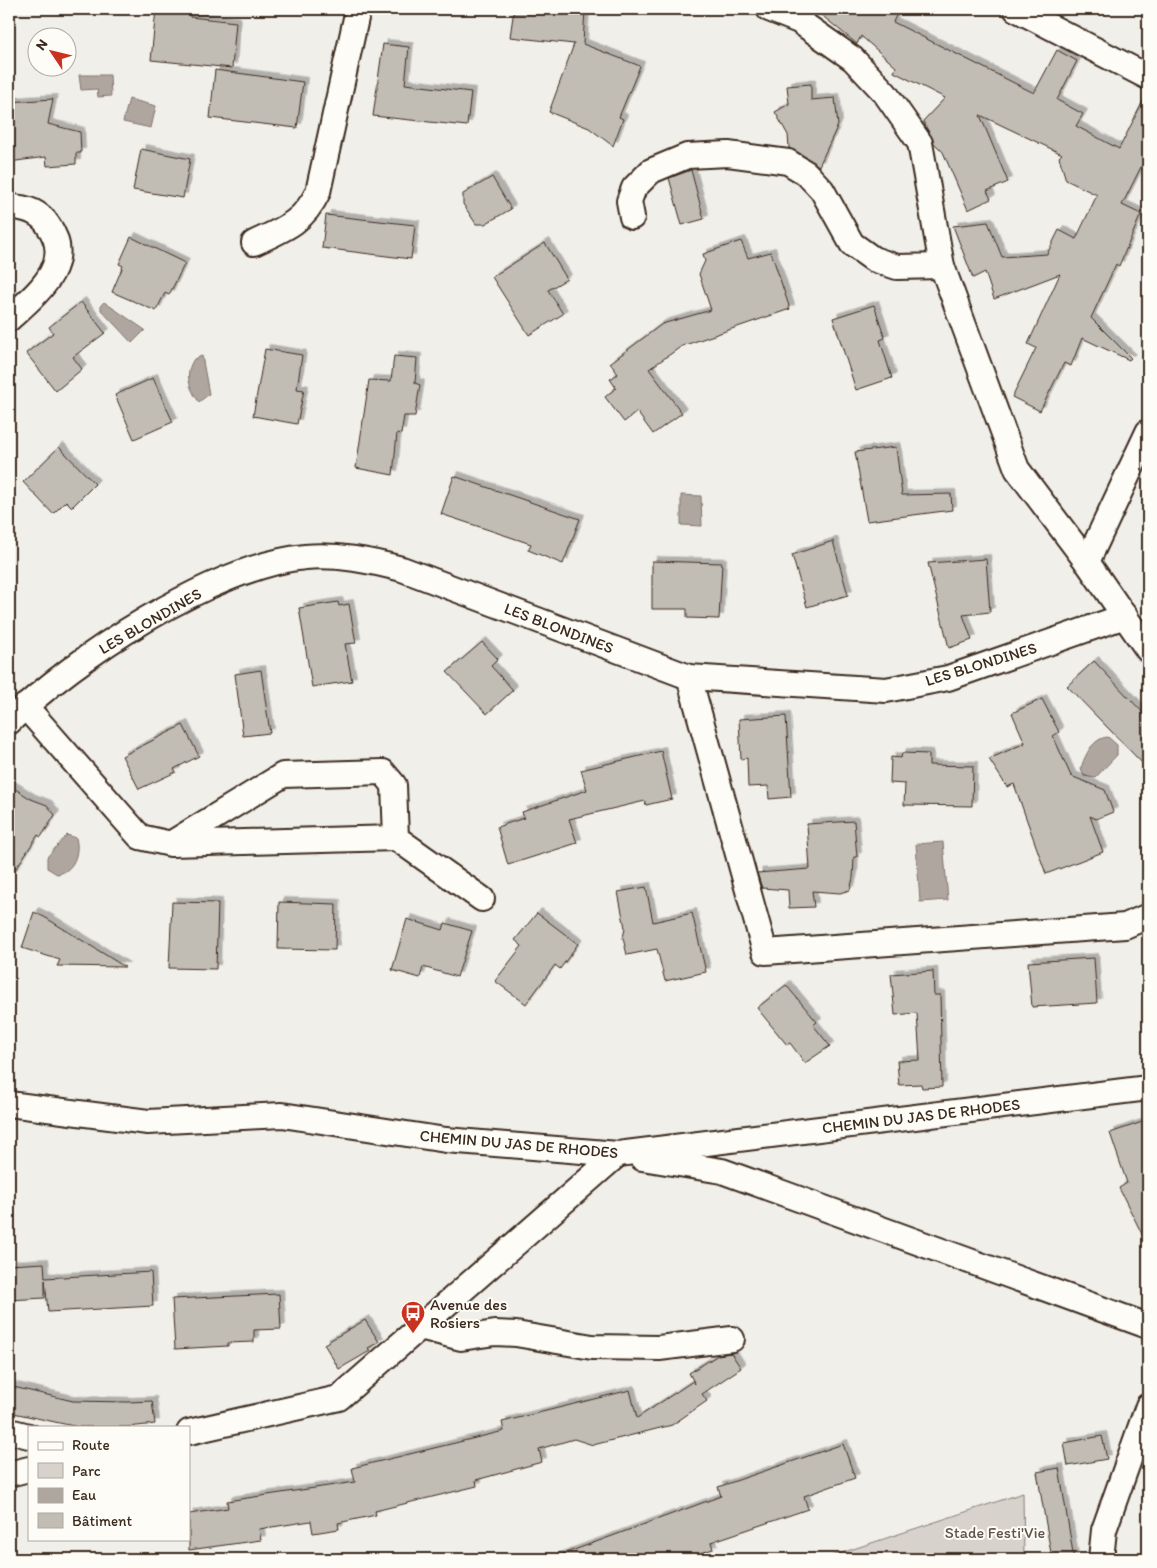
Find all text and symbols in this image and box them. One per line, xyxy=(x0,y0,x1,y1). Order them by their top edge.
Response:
north arrow xyxy=(28,28,78,78)
text: N xyxy=(32,36,51,54)
street label: LES BLONDINES xyxy=(95,584,205,658)
street label: LES BLONDINES xyxy=(502,598,616,658)
street label: LES BLONDINES xyxy=(923,638,1039,690)
street label: CHEMIN DU JAS DE RHODES xyxy=(821,1094,1021,1138)
street label: CHEMIN DU JAS DE RHODES xyxy=(419,1126,619,1162)
place label: Avenue des Rosiers xyxy=(430,1295,507,1332)
bus stop icon: Avenue des Rosiers xyxy=(400,1300,426,1334)
legend xyxy=(28,1426,190,1540)
text: Route xyxy=(72,1436,110,1454)
text: Parc xyxy=(72,1462,101,1480)
text: Eau xyxy=(72,1486,96,1504)
text: Bâtiment xyxy=(72,1512,133,1530)
park label: Stade Festi'Vie xyxy=(945,1523,1046,1542)

